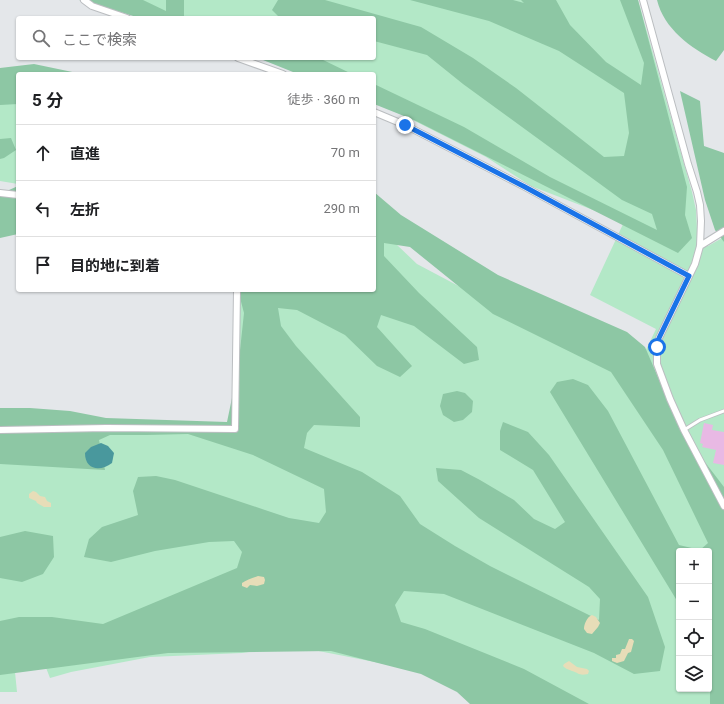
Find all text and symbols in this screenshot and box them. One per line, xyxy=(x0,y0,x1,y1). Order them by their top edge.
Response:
search box xyxy=(16,16,376,60)
icon: search xyxy=(30,27,52,49)
text: ここで検索 xyxy=(62,31,137,49)
text: 5 分 xyxy=(32,90,63,110)
text: 徒歩 · 360 m xyxy=(288,92,360,107)
route end xyxy=(396,116,414,134)
icon: ahead xyxy=(32,142,54,164)
text: 直進 xyxy=(70,145,100,163)
text: 70 m xyxy=(331,145,360,160)
icon: left xyxy=(32,198,54,220)
text: 左折 xyxy=(70,201,100,219)
text: 290 m xyxy=(323,201,360,216)
icon: arrive xyxy=(32,254,54,276)
text: 目的地に到着 xyxy=(70,257,160,275)
route start xyxy=(648,338,666,356)
map controls xyxy=(676,548,712,692)
button: + xyxy=(676,548,712,584)
button: − xyxy=(676,584,712,620)
button: locate xyxy=(676,620,712,656)
button: layers xyxy=(676,656,712,692)

